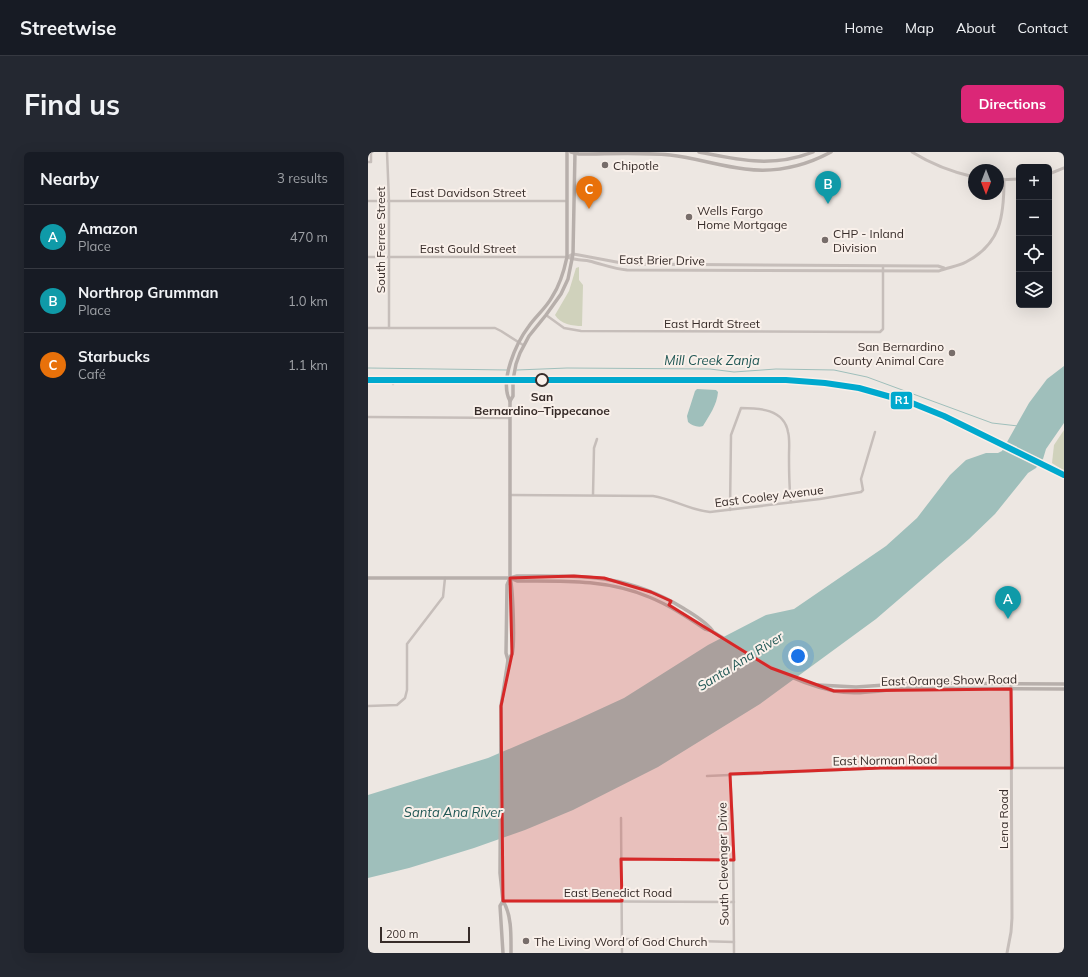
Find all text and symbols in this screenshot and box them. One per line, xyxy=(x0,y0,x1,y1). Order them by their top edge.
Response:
text: Streetwise xyxy=(20,16,116,40)
text: Home xyxy=(844,19,883,37)
text: Map xyxy=(905,19,934,37)
text: About xyxy=(956,19,996,37)
text: Contact xyxy=(1018,19,1068,37)
button: Directions xyxy=(961,85,1064,123)
text: Find us xyxy=(24,87,120,122)
place label: Chipotle xyxy=(613,158,659,173)
marker: Chipotle xyxy=(600,160,610,170)
north arrow xyxy=(968,164,1004,200)
map controls xyxy=(1016,164,1052,308)
button: + xyxy=(1016,164,1052,200)
text: Nearby xyxy=(40,168,99,189)
text: 3 results xyxy=(277,170,328,186)
pin: B xyxy=(815,171,841,204)
pin: C xyxy=(576,176,602,209)
street label: East Davidson Street xyxy=(410,185,526,200)
street label: South Ferree Street xyxy=(373,187,388,293)
button: − xyxy=(1016,200,1052,236)
place label: Wells Fargo Home Mortgage xyxy=(697,203,787,232)
marker: Wells Fargo Home Mortgage xyxy=(684,212,694,222)
text: Amazon xyxy=(78,219,138,238)
place label: CHP - Inland Division xyxy=(833,226,904,255)
text: A xyxy=(48,229,58,245)
text: 470 m xyxy=(290,229,328,245)
marker: CHP - Inland Division xyxy=(820,235,830,245)
button: locate xyxy=(1016,236,1052,272)
text: Place xyxy=(78,238,111,254)
street label: East Gould Street xyxy=(420,241,516,256)
street label: East Brier Drive xyxy=(619,252,705,268)
button: layers xyxy=(1016,272,1052,308)
text: Northrop Grumman xyxy=(78,283,219,302)
text: B xyxy=(49,293,57,309)
text: 1.0 km xyxy=(288,293,328,309)
text: Place xyxy=(78,302,111,318)
street label: East Hardt Street xyxy=(664,316,760,331)
place label: San Bernardino County Animal Care xyxy=(833,339,944,368)
text: Starbucks xyxy=(78,347,150,366)
marker: San Bernardino County Animal Care xyxy=(947,348,957,358)
water label: Mill Creek Zanja xyxy=(664,352,760,368)
text: C xyxy=(49,357,57,373)
text: 1.1 km xyxy=(288,357,328,373)
text: Café xyxy=(78,366,106,382)
marker: San Bernardino–Tippecanoe xyxy=(535,373,549,387)
place label: San Bernardino–Tippecanoe xyxy=(474,389,610,418)
line badge: R1 xyxy=(890,391,913,410)
text: R1 xyxy=(895,393,910,407)
street label: East Cooley Avenue xyxy=(714,482,824,510)
pin: A xyxy=(995,586,1021,619)
water label: Santa Ana River xyxy=(694,627,787,694)
your location xyxy=(788,646,808,666)
street label: East Orange Show Road xyxy=(881,671,1017,689)
street label: East Norman Road xyxy=(832,752,938,768)
street label: Lena Road xyxy=(996,789,1011,849)
street label: South Clevenger Drive xyxy=(714,802,732,926)
water label: Santa Ana River xyxy=(404,804,503,820)
street label: East Benedict Road xyxy=(564,885,672,900)
scale bar xyxy=(380,925,470,944)
text: 200 m xyxy=(386,927,418,941)
place label: The Living Word of God Church xyxy=(534,934,707,949)
marker: The Living Word of God Church xyxy=(521,936,531,946)

